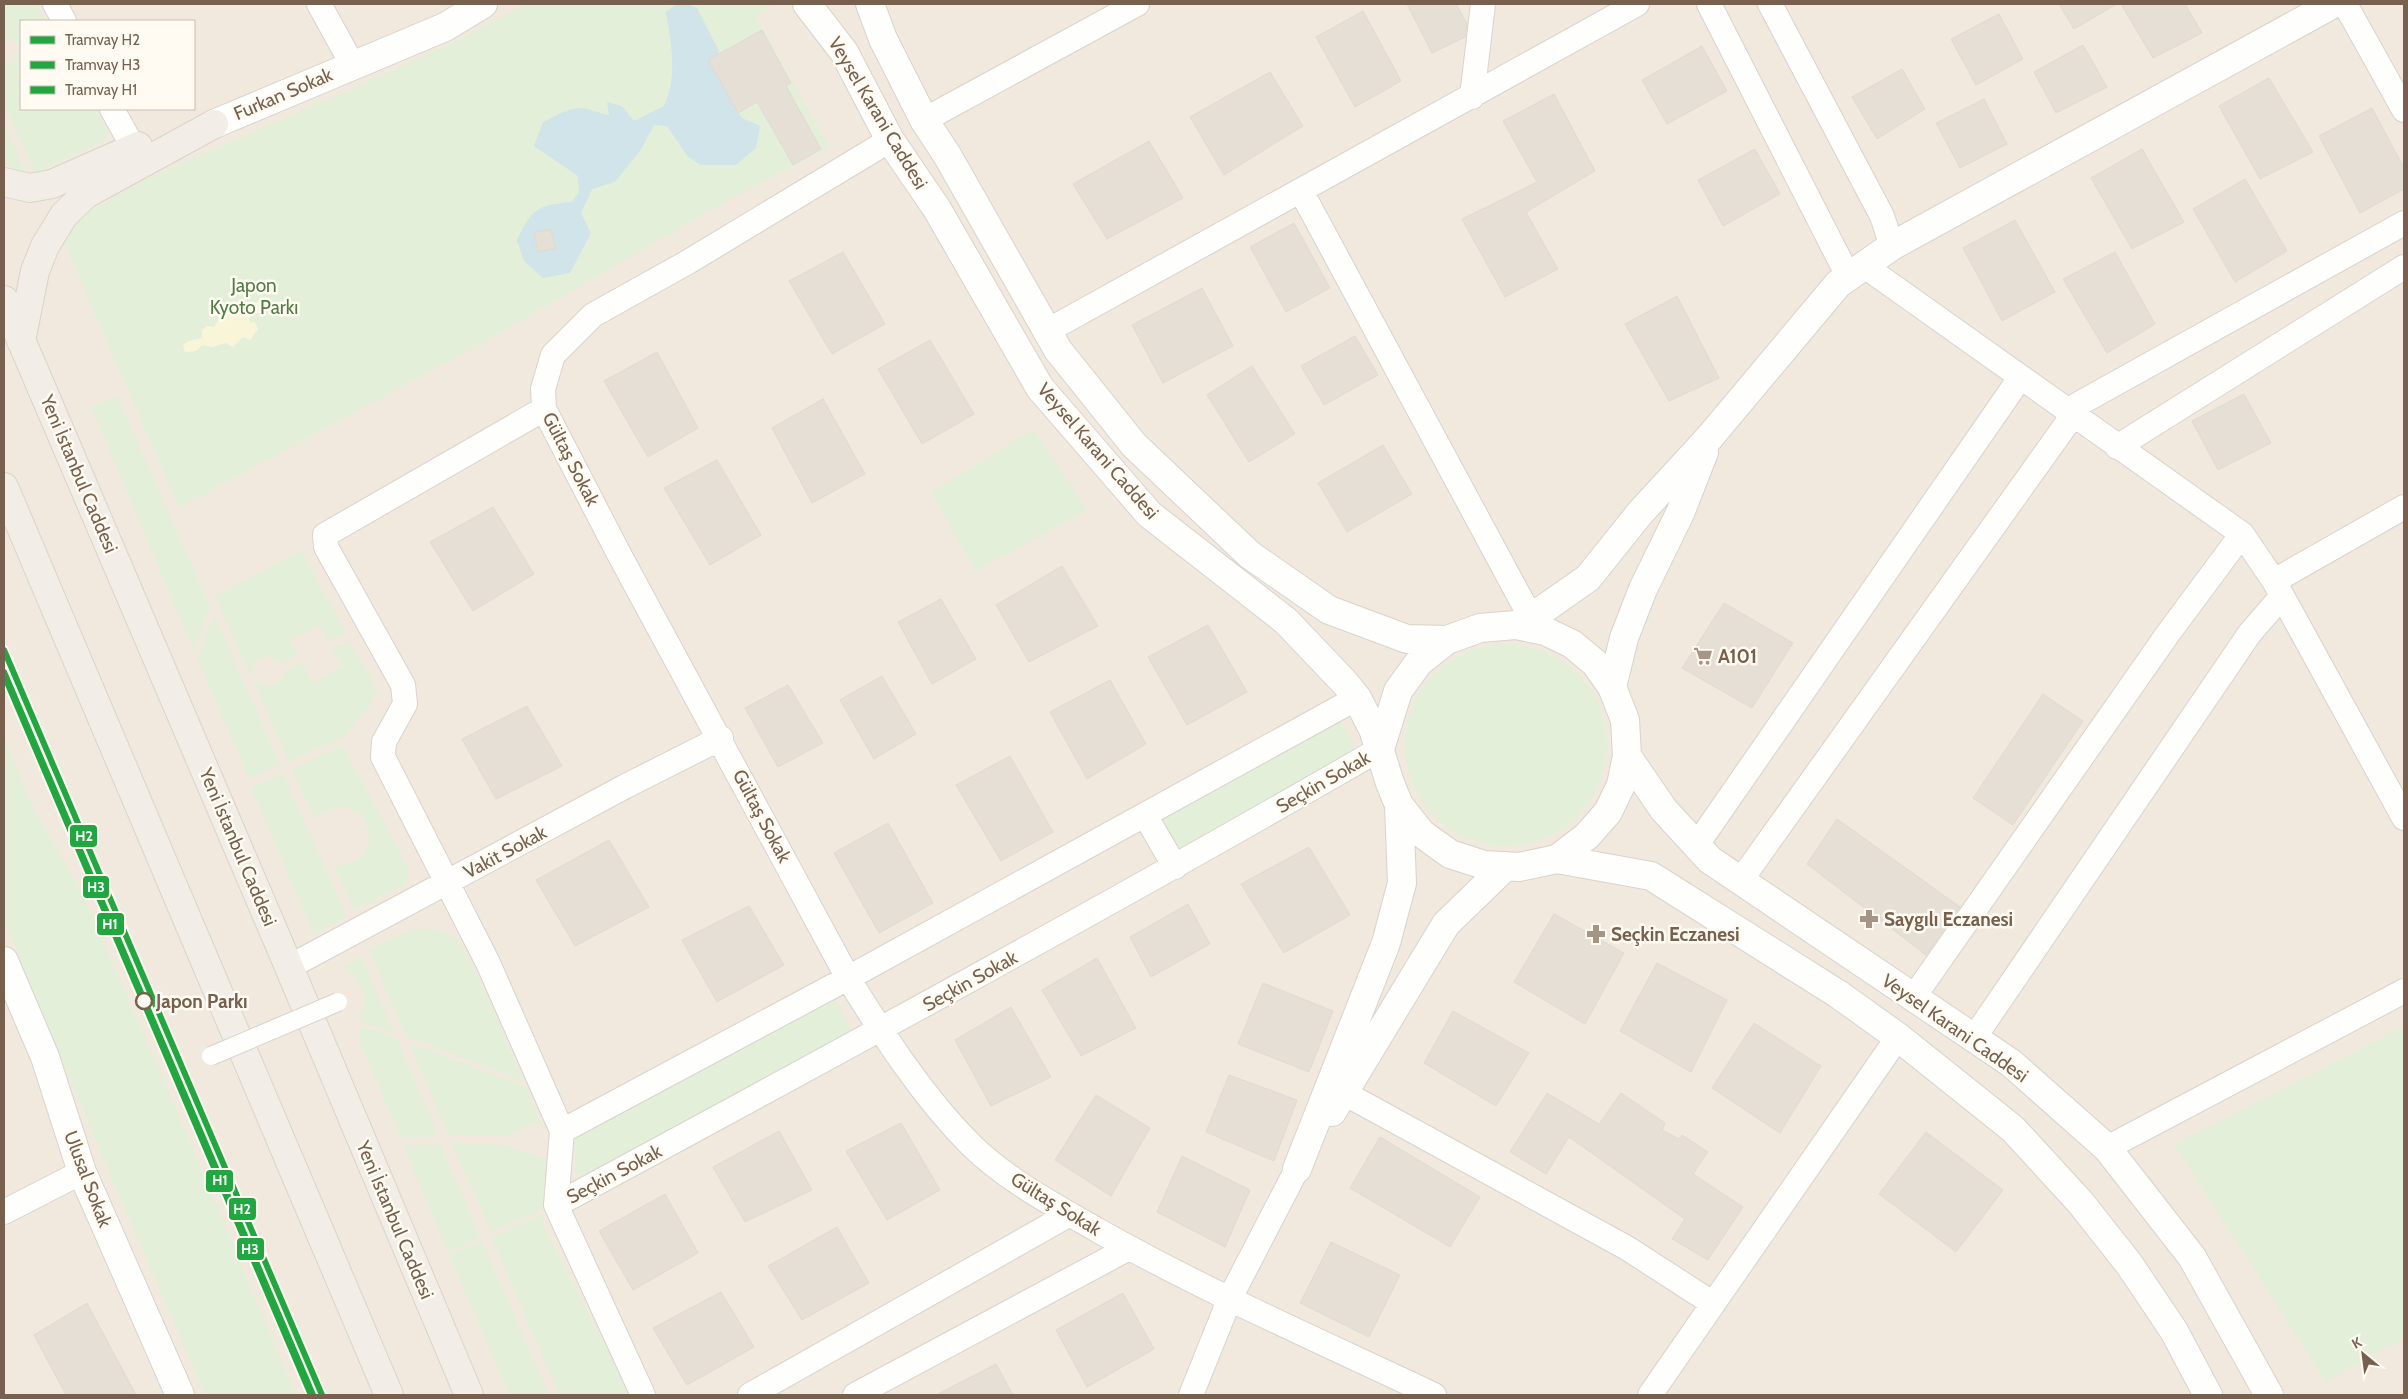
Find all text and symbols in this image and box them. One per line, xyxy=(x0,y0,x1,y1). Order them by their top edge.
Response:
legend xyxy=(20,20,195,110)
text: Tramvay H2 xyxy=(65,31,140,49)
street label: Veysel Karani Caddesi xyxy=(824,33,932,193)
text: Tramvay H3 xyxy=(65,56,140,74)
street label: Furkan Sokak xyxy=(230,63,336,125)
text: Tramvay H1 xyxy=(65,81,137,99)
park label: Japon Kyoto Parkı xyxy=(210,274,298,319)
street label: Veysel Karani Caddesi xyxy=(1032,378,1164,524)
street label: Yeni İstanbul Caddesi xyxy=(35,391,123,556)
street label: Gültaş Sokak xyxy=(538,408,605,510)
supermarket icon: A101 xyxy=(1692,645,1714,667)
place label: A101 xyxy=(1718,645,1757,668)
street label: Seçkin Sokak xyxy=(1272,746,1374,818)
street label: Yeni İstanbul Caddesi xyxy=(194,764,282,929)
street label: Gültaş Sokak xyxy=(728,765,796,867)
street label: Vakit Sokak xyxy=(460,820,551,883)
line badge: H2 xyxy=(69,824,98,848)
text: H2 xyxy=(75,827,93,845)
line badge: H3 xyxy=(82,875,110,899)
text: H3 xyxy=(87,878,105,896)
pharmacy icon: Saygılı Eczanesi xyxy=(1858,908,1880,930)
place label: Saygılı Eczanesi xyxy=(1884,908,2013,931)
line badge: H1 xyxy=(96,912,125,936)
text: H1 xyxy=(102,915,118,933)
pharmacy icon: Seçkin Eczanesi xyxy=(1585,923,1607,945)
place label: Seçkin Eczanesi xyxy=(1611,923,1740,946)
street label: Seçkin Sokak xyxy=(919,945,1022,1016)
street label: Veysel Karani Caddesi xyxy=(1877,969,2033,1087)
place label: Japon Parkı xyxy=(155,990,248,1013)
marker: Japon Parkı xyxy=(135,992,153,1010)
street label: Ulusal Sokak xyxy=(59,1128,117,1231)
street label: Yeni İstanbul Caddesi xyxy=(351,1137,439,1302)
street label: Seçkin Sokak xyxy=(562,1139,666,1209)
street label: Gültaş Sokak xyxy=(1007,1167,1106,1241)
line badge: H1 xyxy=(205,1169,234,1193)
text: H1 xyxy=(212,1171,228,1189)
line badge: H2 xyxy=(228,1197,257,1221)
text: H2 xyxy=(233,1200,251,1218)
line badge: H3 xyxy=(236,1237,265,1261)
text: H3 xyxy=(241,1240,259,1258)
north arrow xyxy=(2338,1329,2388,1379)
text: K xyxy=(2348,1333,2365,1353)

